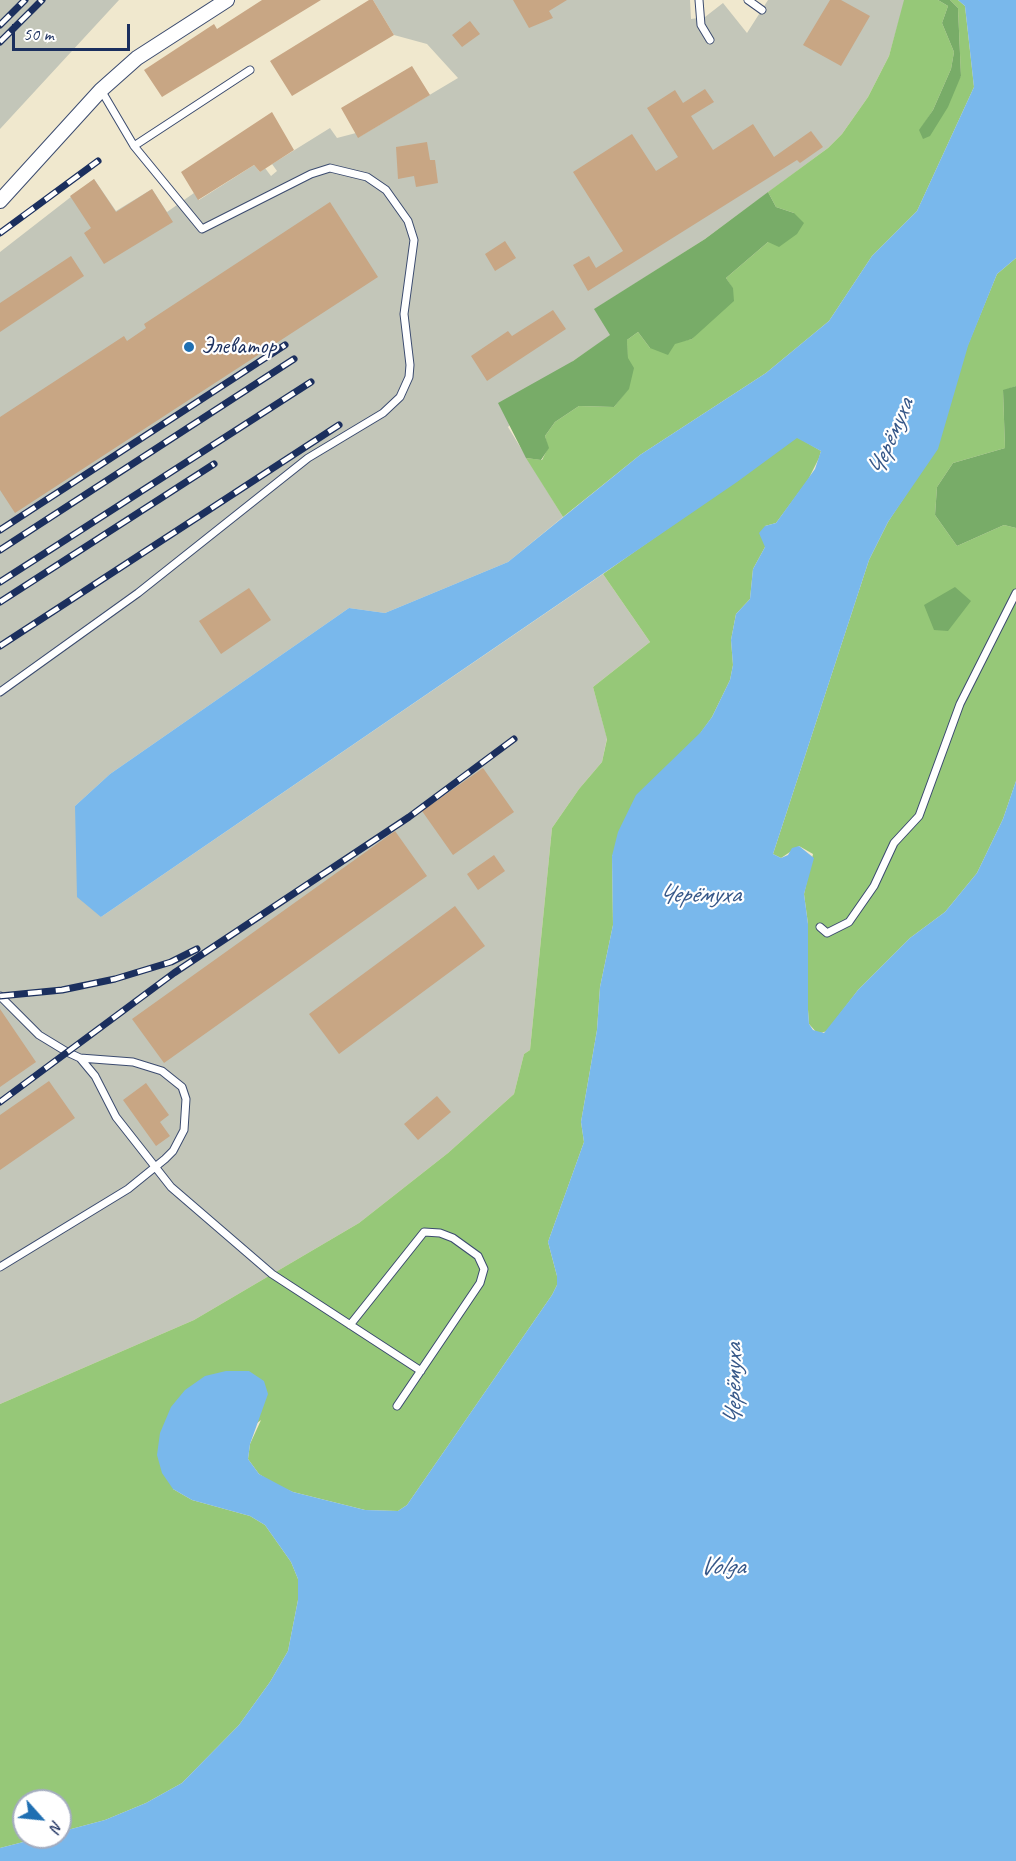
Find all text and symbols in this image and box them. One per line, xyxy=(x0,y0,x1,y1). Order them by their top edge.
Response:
scale bar xyxy=(15,12,134,50)
text: 50 m xyxy=(23,23,54,45)
place label: Элеватор xyxy=(201,333,276,361)
marker: Элеватор xyxy=(182,340,196,354)
water label: Черёмуха xyxy=(861,394,921,482)
water label: Черёмуха xyxy=(658,879,740,911)
water label: Черёмуха xyxy=(718,1344,750,1426)
water label: Volga xyxy=(699,1551,745,1583)
north arrow xyxy=(12,1789,72,1849)
text: N xyxy=(45,1817,67,1835)

